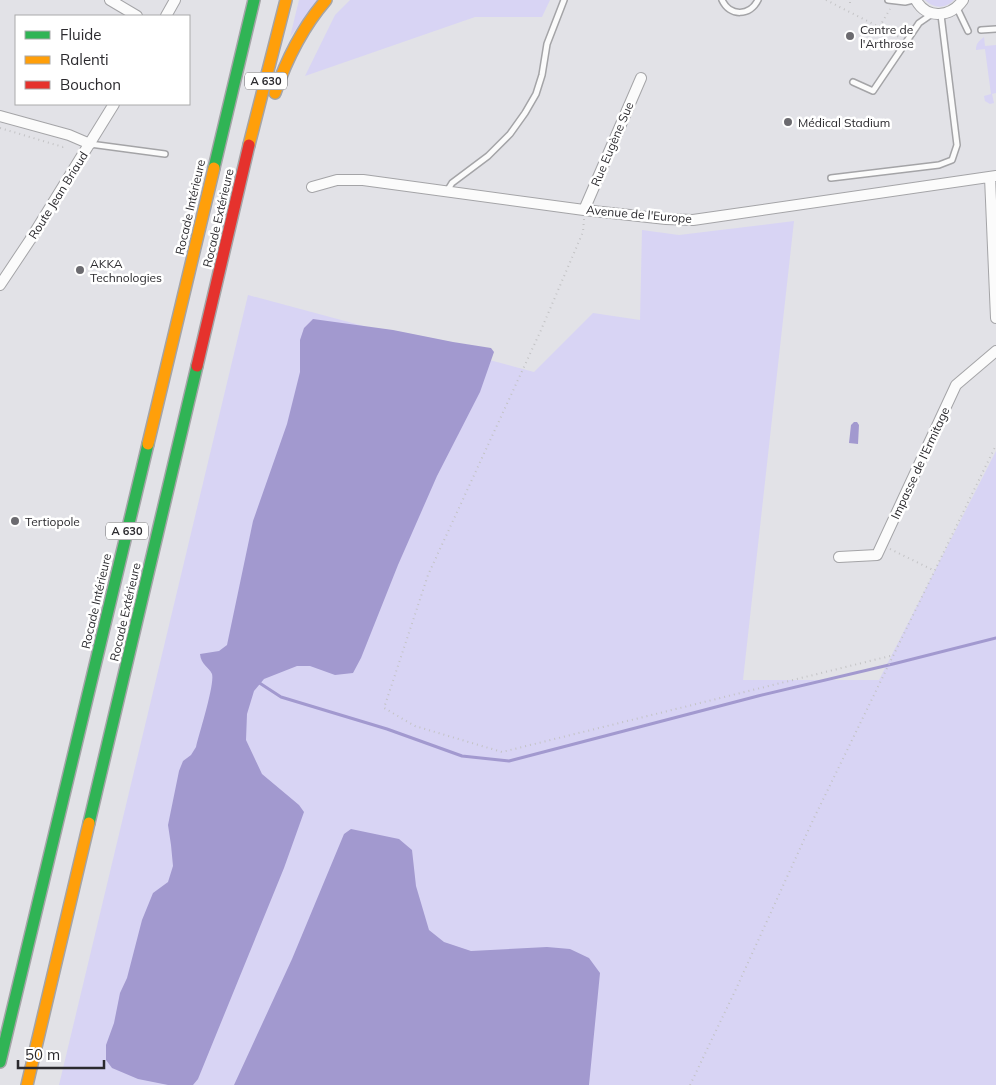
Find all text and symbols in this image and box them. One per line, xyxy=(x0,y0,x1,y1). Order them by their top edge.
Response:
legend xyxy=(15,15,190,105)
place label: Centre de l'Arthrose xyxy=(860,22,914,51)
text: Fluide xyxy=(60,25,101,44)
marker: Centre de l'Arthrose xyxy=(844,30,856,42)
text: Ralenti xyxy=(60,50,109,69)
road number: A 630 xyxy=(245,72,287,90)
text: Bouchon xyxy=(60,75,121,94)
street label: Rue Eugène Sue xyxy=(587,100,637,188)
place label: Médical Stadium xyxy=(798,115,890,130)
marker: Médical Stadium xyxy=(782,116,794,128)
street label: Route Jean Briaud xyxy=(25,149,91,241)
street label: Rocade Intérieure xyxy=(172,158,208,256)
street label: Rocade Extérieure xyxy=(199,167,237,269)
street label: Avenue de l'Europe xyxy=(585,202,693,226)
place label: AKKA Technologies xyxy=(90,256,162,285)
marker: AKKA Technologies xyxy=(74,264,86,276)
street label: Impasse de l'Ermitage xyxy=(887,405,953,521)
place label: Tertiopole xyxy=(25,514,80,529)
marker: Tertiopole xyxy=(9,515,21,527)
road number: A 630 xyxy=(106,522,148,540)
street label: Rocade Intérieure xyxy=(78,552,114,650)
street label: Rocade Extérieure xyxy=(106,561,144,663)
scale bar xyxy=(18,1038,104,1070)
text: 50 m xyxy=(25,1045,60,1064)

